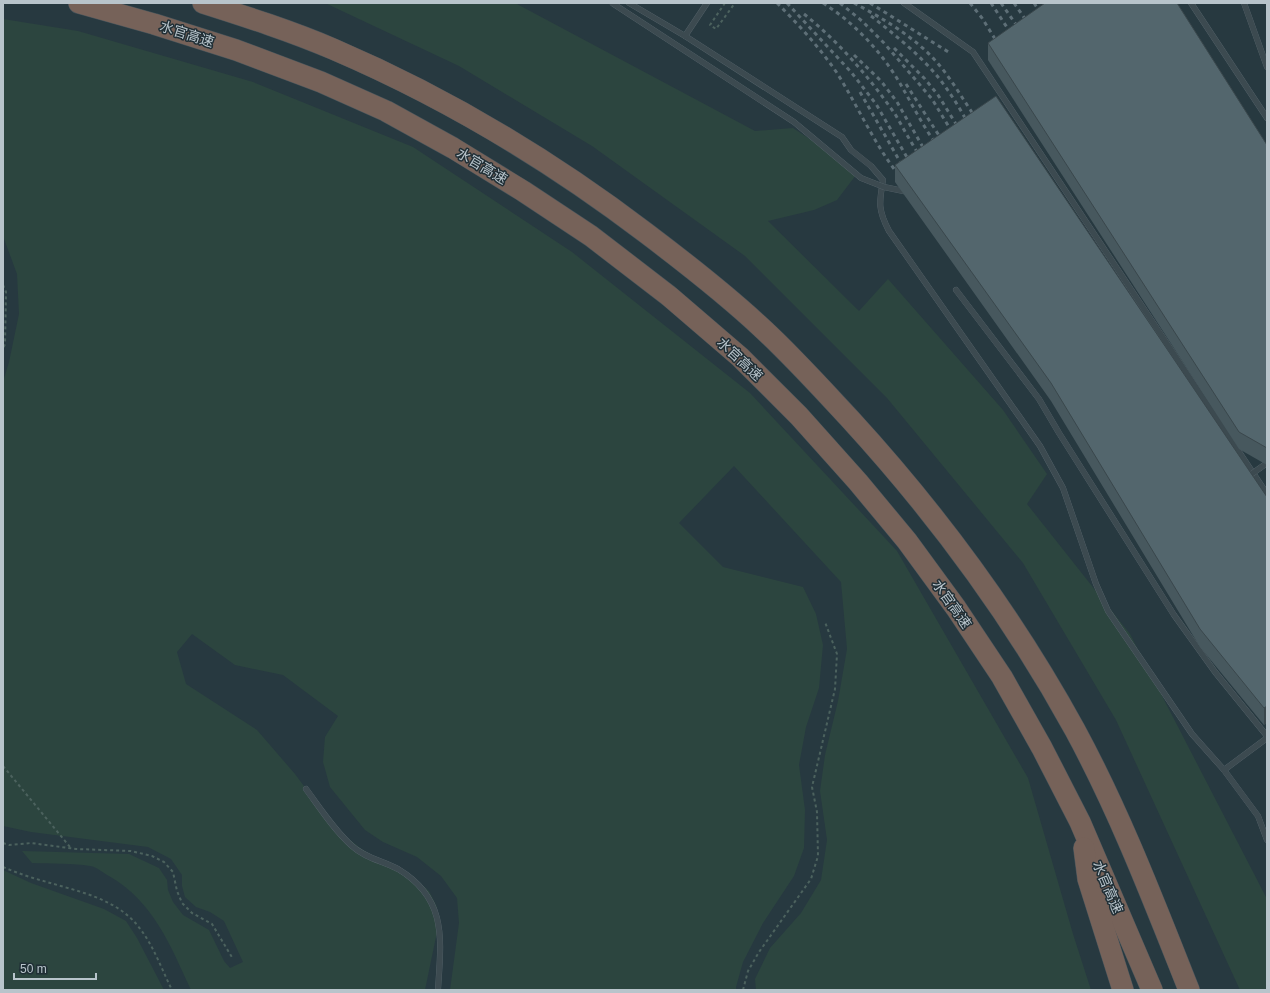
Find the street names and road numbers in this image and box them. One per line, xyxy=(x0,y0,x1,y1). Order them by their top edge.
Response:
street label: 水官高速 xyxy=(158,18,216,50)
street label: 水官高速 xyxy=(454,145,510,187)
street label: 水官高速 xyxy=(714,334,766,384)
street label: 水官高速 xyxy=(929,576,975,632)
street label: 水官高速 xyxy=(1090,858,1126,916)

